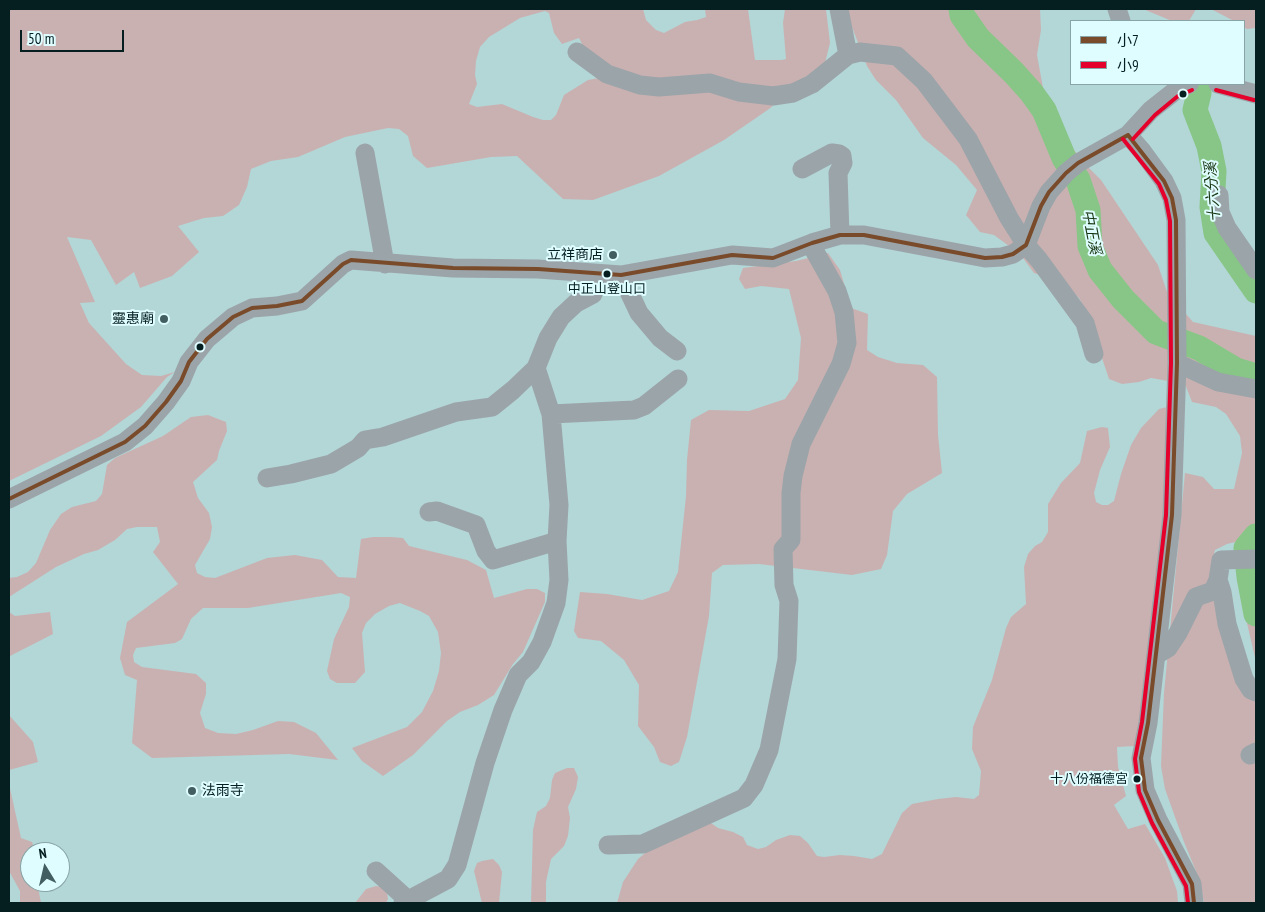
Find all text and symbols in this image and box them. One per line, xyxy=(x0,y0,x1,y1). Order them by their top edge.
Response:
scale bar xyxy=(22,20,126,52)
legend xyxy=(1070,20,1245,85)
text: 50 m xyxy=(28,29,54,48)
text: 小7 xyxy=(1117,31,1139,50)
text: 小9 xyxy=(1117,56,1139,75)
unlabelled marker xyxy=(1178,89,1188,99)
water label: 十六分溪 xyxy=(1202,161,1224,223)
water label: 中正溪 xyxy=(1078,208,1104,256)
place label: 立祥商店 xyxy=(547,247,603,263)
marker: 立祥商店 xyxy=(607,249,619,261)
marker: 中正山登山口 xyxy=(602,269,612,279)
place label: 中正山登山口 xyxy=(568,281,646,297)
place label: 靈惠廟 xyxy=(112,311,154,327)
marker: 靈惠廟 xyxy=(158,313,170,325)
unlabelled marker xyxy=(195,342,205,352)
place label: 十八份福德宮 xyxy=(1050,771,1128,787)
marker: 十八份福德宮 xyxy=(1132,774,1142,784)
place label: 法雨寺 xyxy=(202,783,244,799)
marker: 法雨寺 xyxy=(186,785,198,797)
north arrow xyxy=(20,842,70,892)
text: N xyxy=(38,844,48,863)

